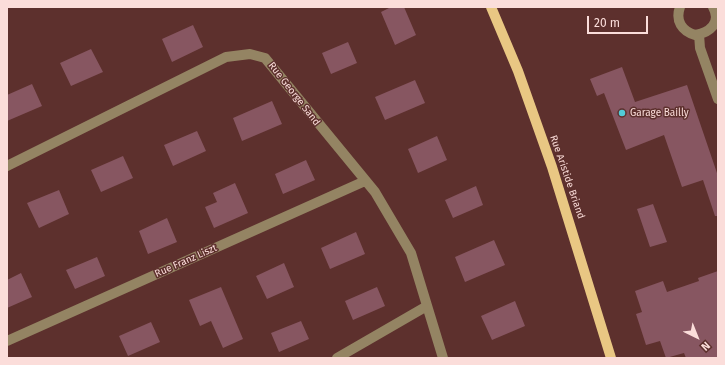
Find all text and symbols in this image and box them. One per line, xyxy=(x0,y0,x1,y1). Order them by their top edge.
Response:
scale bar xyxy=(589,8,650,34)
text: 20 m xyxy=(594,16,620,30)
street label: Rue George Sand xyxy=(266,60,322,128)
place label: Garage Bailly xyxy=(630,107,689,119)
marker: Garage Bailly xyxy=(617,108,627,118)
street label: Rue Aristide Briand xyxy=(547,134,587,220)
street label: Rue Franz Liszt xyxy=(153,242,219,280)
north arrow xyxy=(677,317,717,357)
text: N xyxy=(698,339,713,353)

